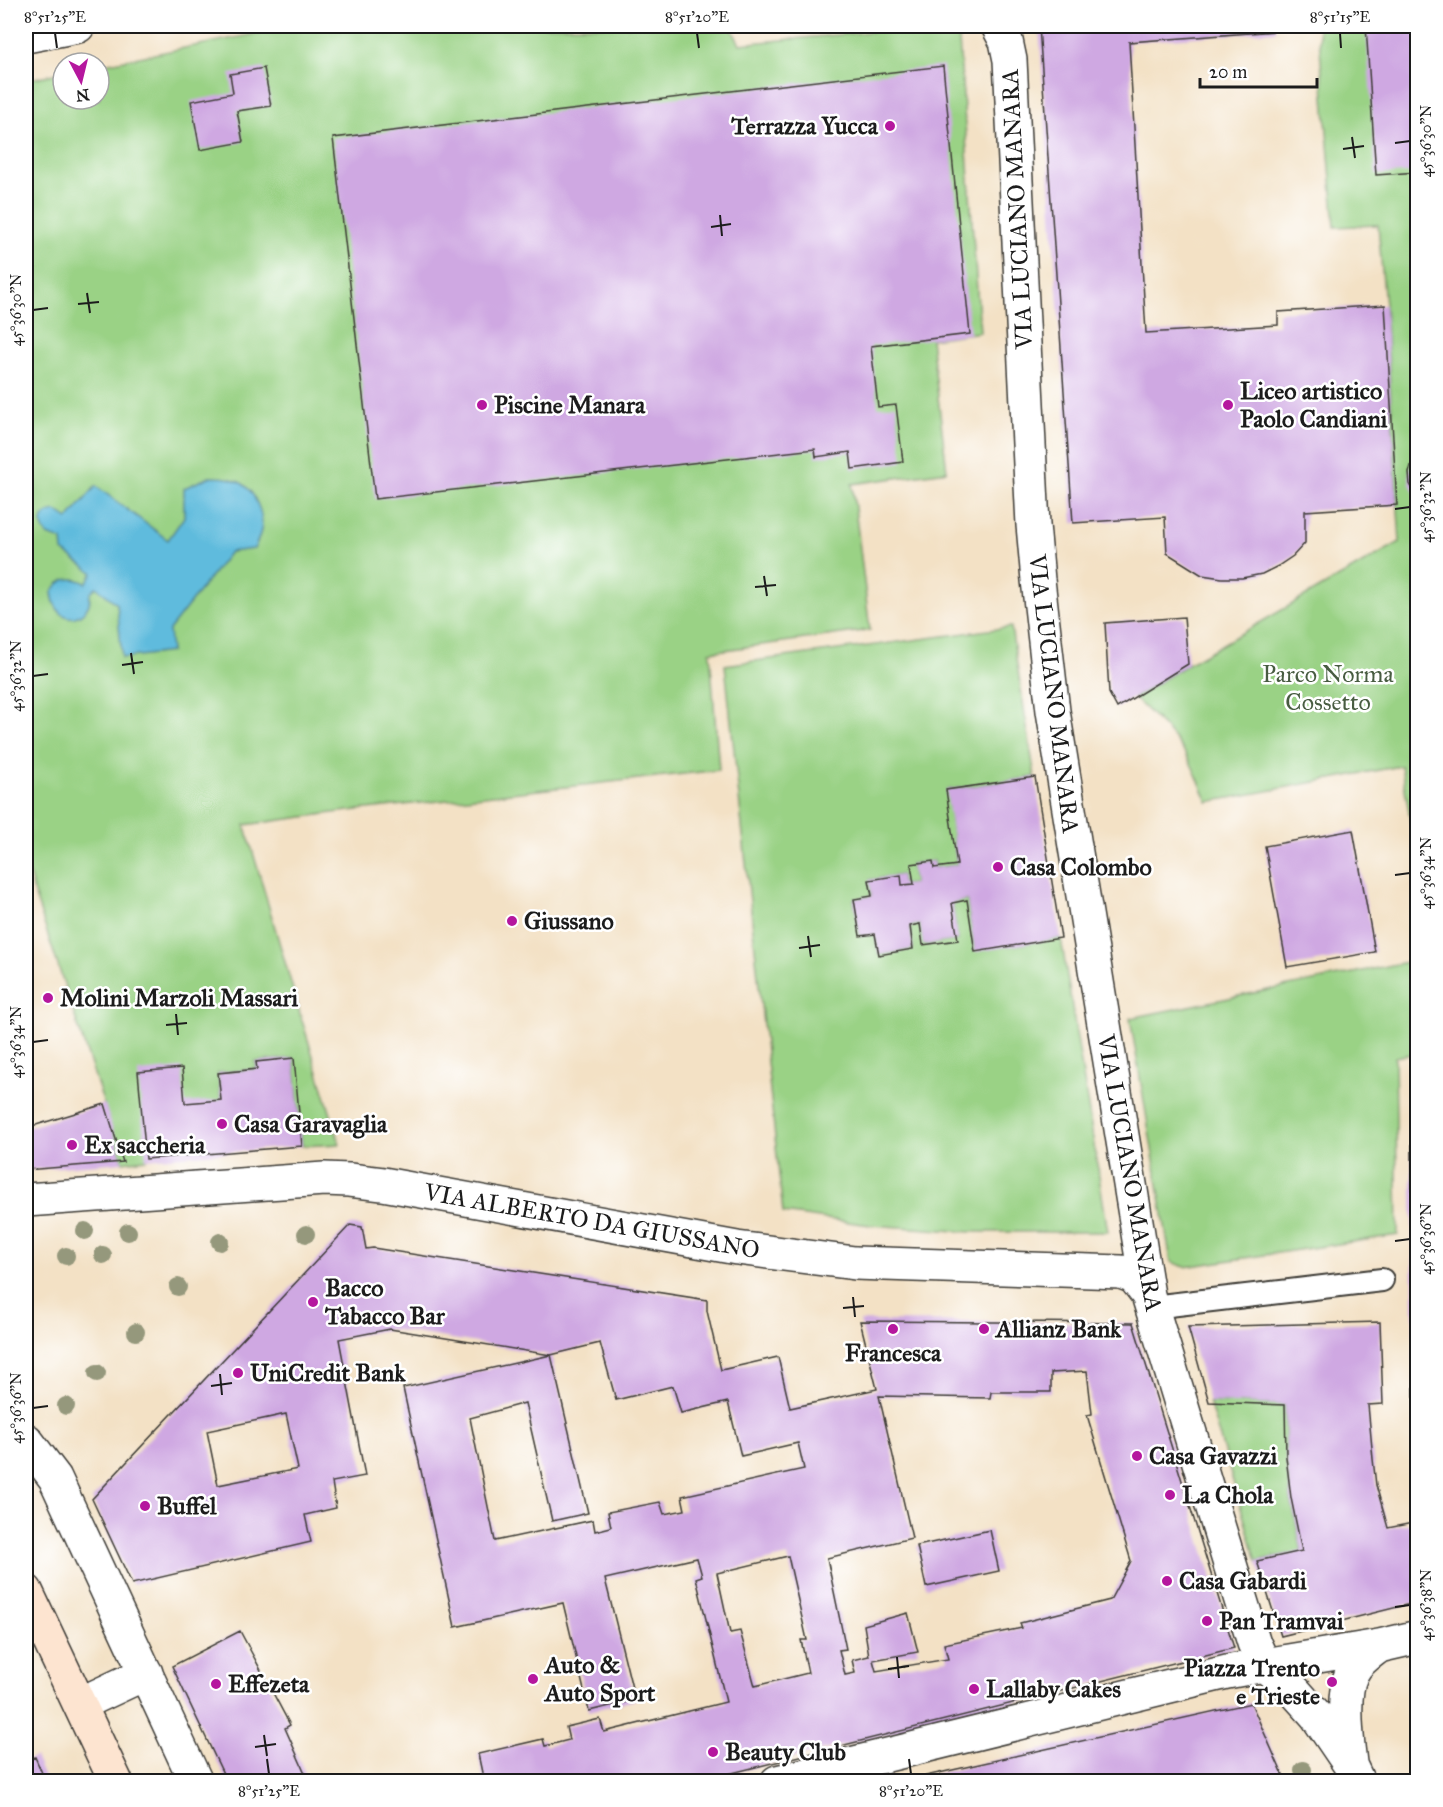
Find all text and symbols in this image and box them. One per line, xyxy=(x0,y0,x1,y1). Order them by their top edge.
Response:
text: 8°51'25"E xyxy=(24,8,86,26)
text: 8°51'20"E xyxy=(665,8,729,26)
text: 8°51'15"E xyxy=(1310,8,1371,26)
north arrow xyxy=(51,51,111,111)
scale bar xyxy=(1200,51,1317,89)
text: 20 m xyxy=(1209,61,1247,83)
street label: VIA LUCIANO MANARA xyxy=(995,68,1039,351)
text: N xyxy=(74,85,91,106)
text: 45°36'30"N xyxy=(1417,104,1435,177)
place label: Terrazza Yucca xyxy=(730,111,879,141)
marker: Terrazza Yucca xyxy=(883,119,897,133)
text: 45°36'30"N xyxy=(7,273,25,346)
place label: Liceo artistico Paolo Candiani xyxy=(1240,376,1388,434)
place label: Piscine Manara xyxy=(494,390,646,420)
marker: Piscine Manara xyxy=(475,398,489,412)
marker: Liceo artistico Paolo Candiani xyxy=(1221,398,1235,412)
text: 45°36'32"N xyxy=(1417,471,1435,543)
street label: VIA LUCIANO MANARA xyxy=(1022,552,1086,835)
text: 45°36'32"N xyxy=(7,640,25,712)
park label: Parco Norma Cossetto xyxy=(1262,659,1395,717)
text: 45°36'34"N xyxy=(1417,837,1435,909)
place label: Casa Colombo xyxy=(1010,852,1152,882)
marker: Casa Colombo xyxy=(991,860,1005,874)
place label: Giussano xyxy=(524,906,614,936)
marker: Giussano xyxy=(505,914,519,928)
place label: Molini Marzoli Massari xyxy=(60,983,298,1013)
marker: Molini Marzoli Massari xyxy=(41,991,55,1005)
text: 45°36'34"N xyxy=(7,1006,25,1078)
street label: VIA LUCIANO MANARA xyxy=(1091,1031,1169,1314)
place label: Casa Garavaglia xyxy=(234,1109,388,1139)
marker: Casa Garavaglia xyxy=(215,1117,229,1131)
place label: Ex saccheria xyxy=(84,1130,206,1160)
marker: Ex saccheria xyxy=(65,1138,79,1152)
street label: VIA ALBERTO DA GIUSSANO xyxy=(421,1177,762,1265)
text: 45°36'36"N xyxy=(1417,1203,1435,1275)
place label: Bacco Tabacco Bar xyxy=(324,1273,446,1331)
marker: Bacco Tabacco Bar xyxy=(306,1295,320,1309)
place label: Allianz Bank xyxy=(994,1314,1122,1344)
marker: Francesca xyxy=(886,1322,900,1336)
marker: Allianz Bank xyxy=(977,1322,991,1336)
place label: Francesca xyxy=(845,1338,942,1368)
place label: UniCredit Bank xyxy=(250,1358,406,1388)
marker: UniCredit Bank xyxy=(231,1366,245,1380)
text: 45°36'36"N xyxy=(7,1372,25,1444)
place label: Casa Gavazzi xyxy=(1149,1441,1278,1471)
marker: Casa Gavazzi xyxy=(1130,1449,1144,1463)
place label: La Chola xyxy=(1182,1480,1274,1510)
marker: La Chola xyxy=(1163,1488,1177,1502)
place label: Buffel xyxy=(157,1491,217,1521)
marker: Buffel xyxy=(138,1499,152,1513)
place label: Casa Gabardi xyxy=(1179,1566,1307,1596)
text: 45°36'38"N xyxy=(1417,1569,1435,1641)
marker: Casa Gabardi xyxy=(1160,1574,1174,1588)
place label: Pan Tramvai xyxy=(1219,1606,1344,1636)
marker: Pan Tramvai xyxy=(1200,1614,1214,1628)
place label: Auto & Auto Sport xyxy=(543,1650,656,1708)
place label: Piazza Trento e Trieste xyxy=(1184,1653,1320,1711)
place label: Effezeta xyxy=(228,1669,310,1699)
marker: Auto & Auto Sport xyxy=(526,1672,540,1686)
place label: Lallaby Cakes xyxy=(986,1674,1121,1704)
marker: Piazza Trento e Trieste xyxy=(1325,1675,1339,1689)
marker: Effezeta xyxy=(209,1677,223,1691)
marker: Lallaby Cakes xyxy=(967,1682,981,1696)
place label: Beauty Club xyxy=(725,1737,846,1767)
marker: Beauty Club xyxy=(706,1745,720,1759)
text: 8°51'25"E xyxy=(238,1782,300,1800)
text: 8°51'20"E xyxy=(879,1782,943,1800)

